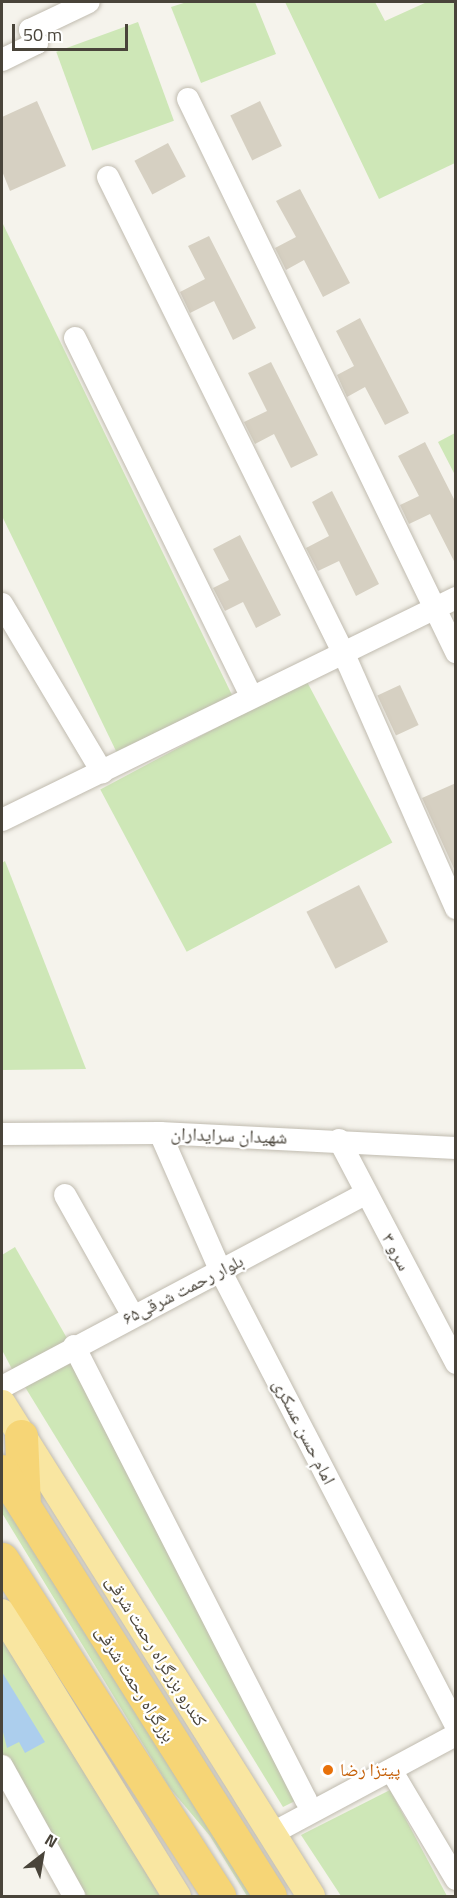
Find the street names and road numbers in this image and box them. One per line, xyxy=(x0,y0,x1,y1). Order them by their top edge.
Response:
street label: شهیدان سرایداران xyxy=(170,1123,288,1149)
street label: سرو ۳ xyxy=(377,1229,415,1275)
street label: بلوار رحمت شرقی۶۵ xyxy=(119,1250,247,1330)
street label: امام حسن عسکری xyxy=(268,1376,340,1488)
street label: کندرو بزرگراه رحمت شرقی xyxy=(101,1572,211,1730)
street label: بزرگراه رحمت شرقی xyxy=(91,1622,179,1746)

